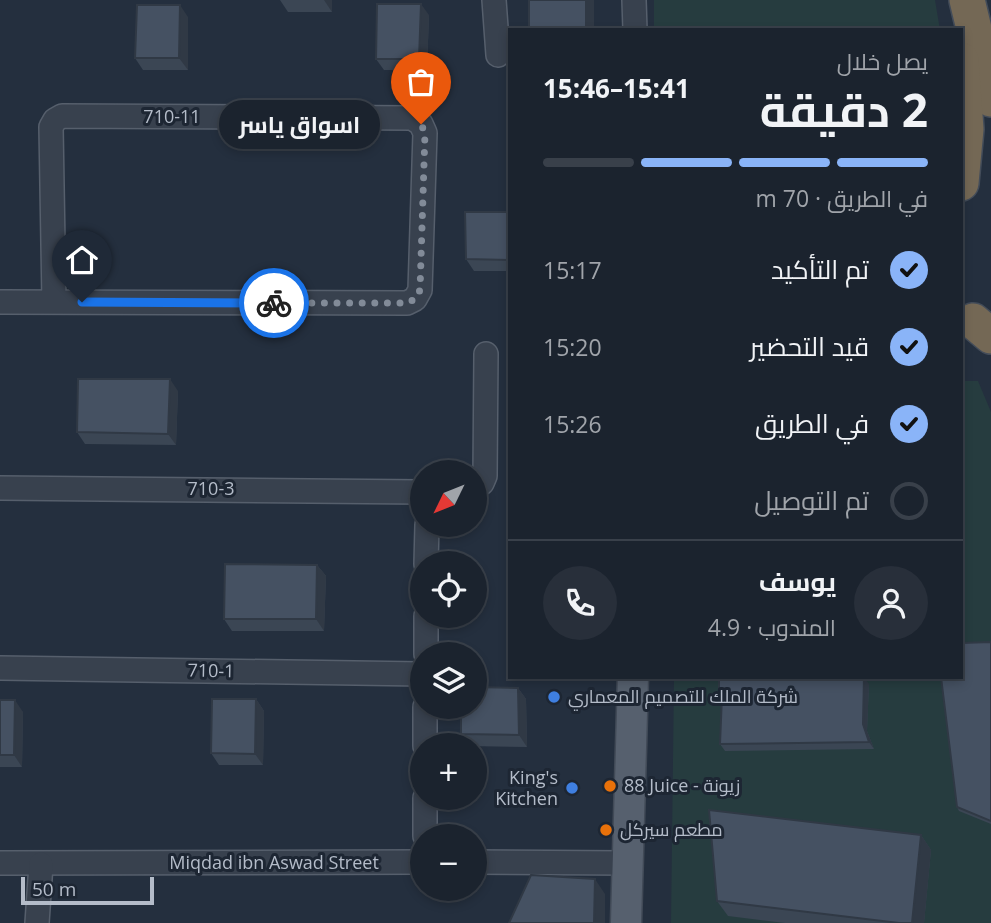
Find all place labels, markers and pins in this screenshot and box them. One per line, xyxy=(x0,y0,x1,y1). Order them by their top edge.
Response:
pin xyxy=(391,52,451,124)
callout: اسواق ياسر xyxy=(218,100,379,148)
pin xyxy=(52,230,112,302)
place label: شركة الملك للتصميم المعماري xyxy=(568,684,798,711)
marker: شركة الملك للتصميم المعماري xyxy=(546,689,562,705)
place label: King's Kitchen xyxy=(495,765,558,810)
place label: 88 Juice - زيونة xyxy=(624,773,740,797)
marker: 88 Juice - زيونة xyxy=(602,778,618,794)
marker: King's Kitchen xyxy=(564,780,580,796)
place label: مطعم سيركل xyxy=(620,817,722,842)
marker: مطعم سيركل xyxy=(598,822,614,838)

